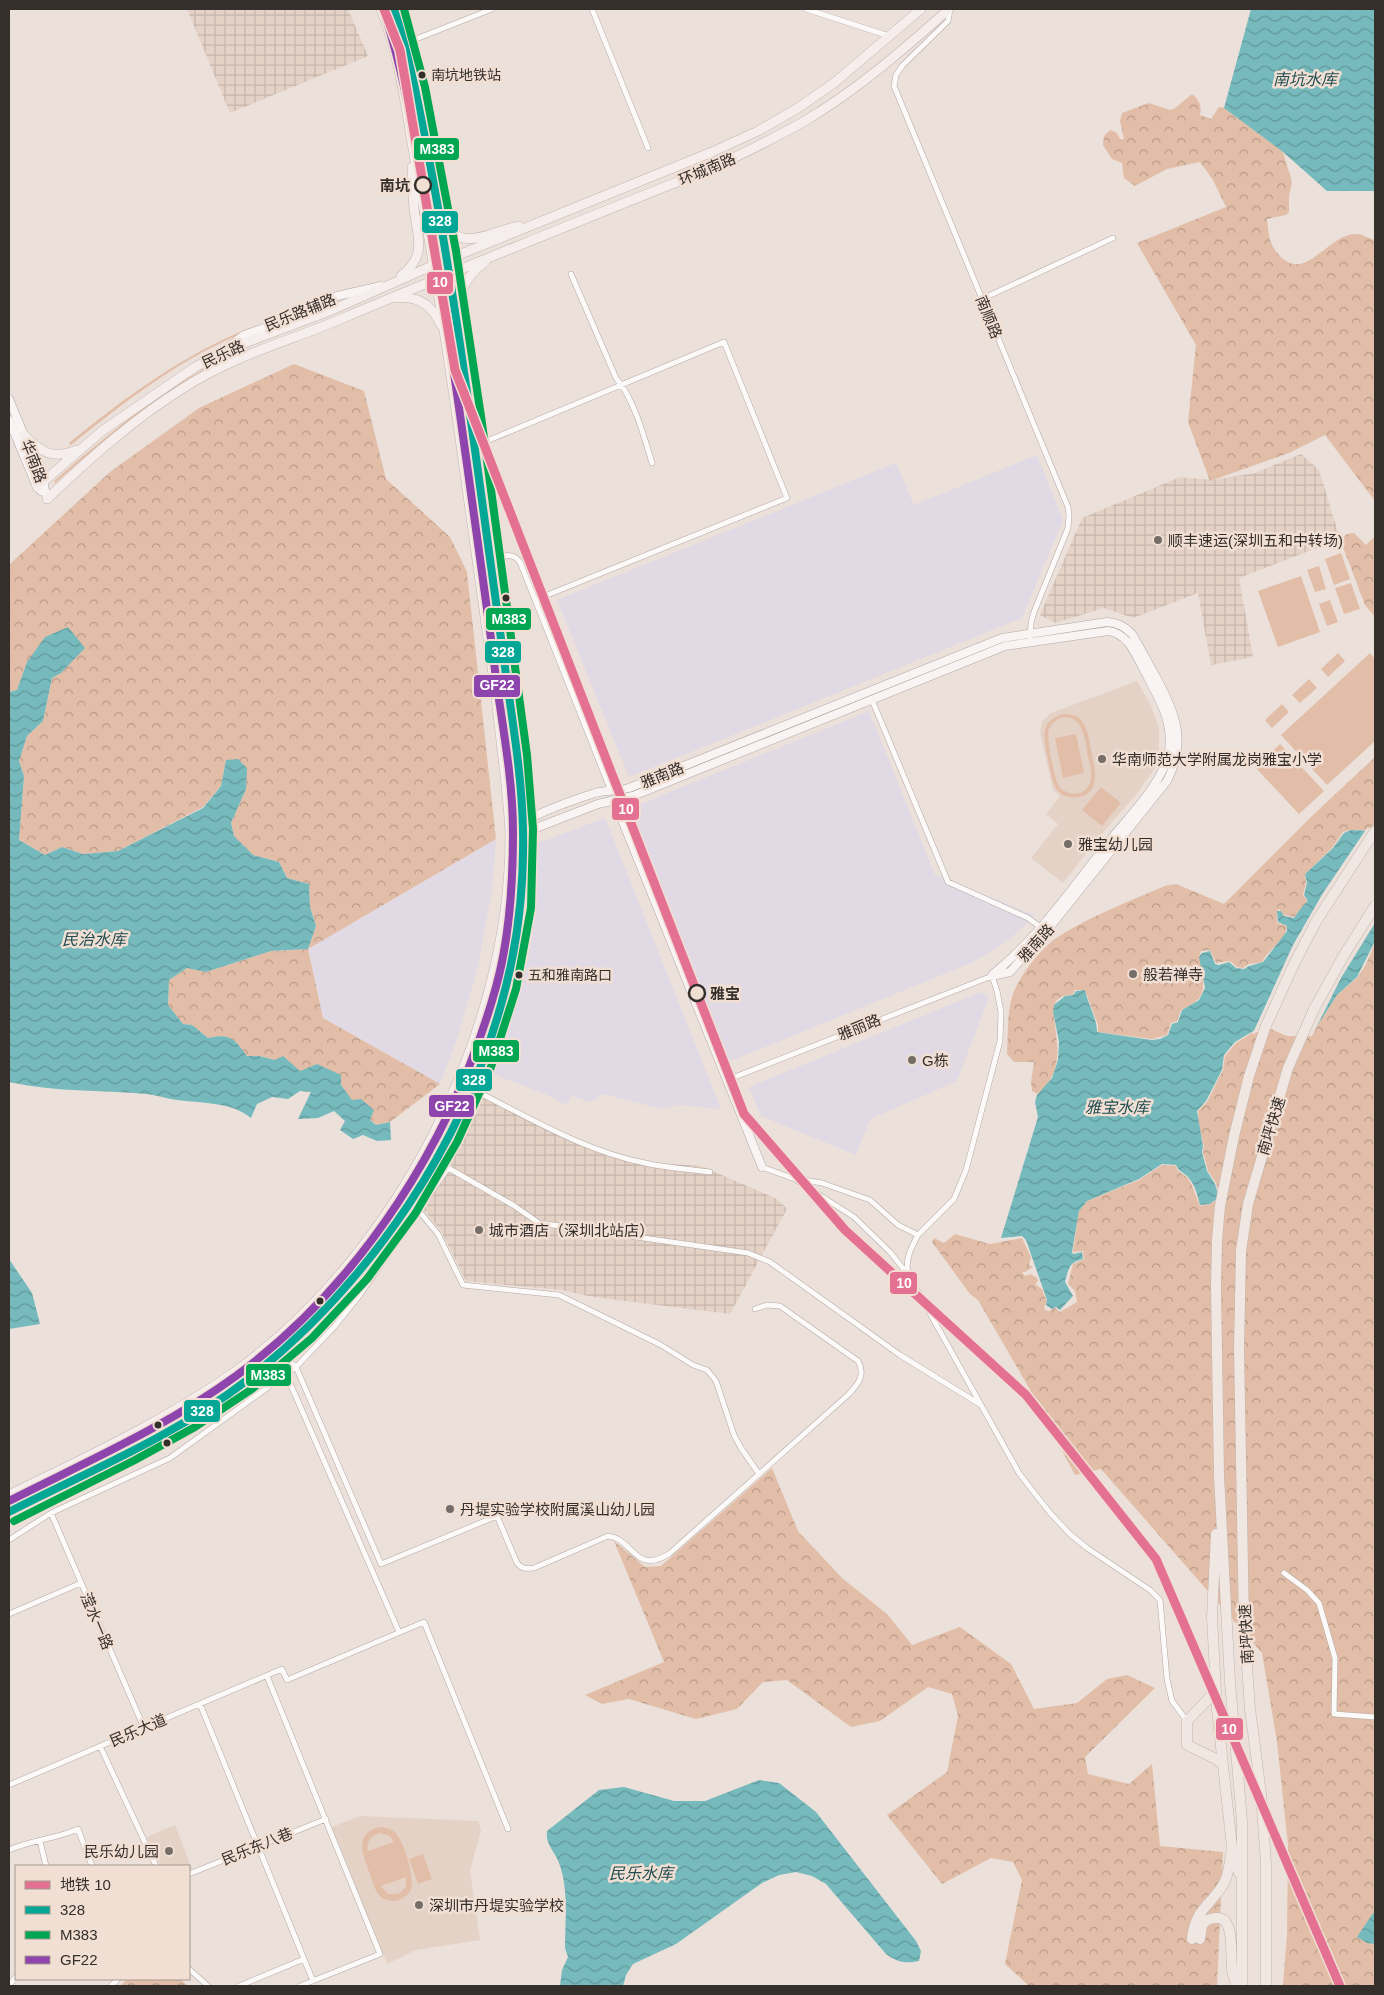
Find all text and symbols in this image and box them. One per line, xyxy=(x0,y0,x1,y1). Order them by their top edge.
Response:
place label: 南坑地铁站 xyxy=(431,67,501,83)
marker: 南坑地铁站 xyxy=(417,70,427,80)
water label: 南坑水库 xyxy=(1273,71,1340,88)
line badge: M383 xyxy=(413,137,460,161)
text: M383 xyxy=(419,141,455,157)
street label: 环城南路 xyxy=(676,149,738,189)
marker: 南坑 xyxy=(414,176,432,194)
place label: 南坑 xyxy=(380,177,410,194)
line badge: 328 xyxy=(421,210,459,234)
text: 328 xyxy=(428,213,452,229)
line badge: 10 xyxy=(426,271,454,295)
text: 10 xyxy=(432,274,448,290)
street label: 民乐路辅路 xyxy=(262,290,338,334)
street label: 南顺路 xyxy=(973,293,1005,341)
street label: 民乐路 xyxy=(199,337,247,371)
street label: 华南路 xyxy=(18,437,50,485)
place label: 顺丰速运(深圳五和中转场) xyxy=(1168,532,1343,549)
marker: 顺丰速运(深圳五和中转场) xyxy=(1152,534,1164,546)
unlabelled marker xyxy=(501,593,511,603)
line badge: M383 xyxy=(485,607,532,631)
text: M383 xyxy=(491,611,527,627)
line badge: 328 xyxy=(484,640,522,664)
text: 328 xyxy=(491,644,515,660)
line badge: GF22 xyxy=(473,674,521,698)
text: GF22 xyxy=(479,677,515,693)
place label: 华南师范大学附属龙岗雅宝小学 xyxy=(1112,751,1322,768)
marker: 华南师范大学附属龙岗雅宝小学 xyxy=(1096,753,1108,765)
street label: 雅南路 xyxy=(638,759,686,791)
line badge: 10 xyxy=(611,797,640,821)
text: 10 xyxy=(618,801,634,817)
place label: 雅宝幼儿园 xyxy=(1078,836,1153,853)
marker: 雅宝幼儿园 xyxy=(1062,838,1074,850)
street label: 雅南路 xyxy=(1015,921,1057,965)
water label: 民治水库 xyxy=(62,931,129,948)
place label: 般若禅寺 xyxy=(1143,966,1203,983)
place label: 五和雅南路口 xyxy=(528,967,612,983)
marker: 般若禅寺 xyxy=(1127,968,1139,980)
marker: 五和雅南路口 xyxy=(514,970,524,980)
marker: 雅宝 xyxy=(688,984,706,1002)
place label: 雅宝 xyxy=(710,985,740,1002)
street label: 雅丽路 xyxy=(835,1011,883,1043)
line badge: M383 xyxy=(472,1039,520,1063)
text: M383 xyxy=(478,1043,514,1059)
place label: G栋 xyxy=(922,1052,949,1069)
marker: G栋 xyxy=(906,1054,918,1066)
line badge: 328 xyxy=(455,1068,493,1092)
text: 328 xyxy=(462,1072,486,1088)
line badge: GF22 xyxy=(428,1094,475,1118)
street label: 南坪快速 xyxy=(1254,1095,1288,1157)
text: GF22 xyxy=(434,1098,470,1114)
water label: 雅宝水库 xyxy=(1085,1099,1152,1116)
place label: 城市酒店（深圳北站店） xyxy=(489,1222,654,1239)
marker: 城市酒店（深圳北站店） xyxy=(473,1224,485,1236)
line badge: 10 xyxy=(889,1271,918,1295)
text: 10 xyxy=(896,1275,912,1291)
unlabelled marker xyxy=(315,1296,325,1306)
line badge: M383 xyxy=(245,1363,292,1387)
text: M383 xyxy=(250,1367,286,1383)
line badge: 328 xyxy=(183,1399,221,1423)
text: 328 xyxy=(190,1403,214,1419)
unlabelled marker xyxy=(153,1420,163,1430)
unlabelled marker xyxy=(162,1438,172,1448)
place label: 丹堤实验学校附属溪山幼儿园 xyxy=(460,1501,655,1518)
marker: 丹堤实验学校附属溪山幼儿园 xyxy=(444,1503,456,1515)
street label: 滢水一路 xyxy=(77,1590,117,1652)
street label: 南坪快速 xyxy=(1236,1604,1256,1664)
street label: 民乐大道 xyxy=(107,1710,169,1750)
line badge: 10 xyxy=(1215,1717,1244,1741)
text: 10 xyxy=(1221,1721,1237,1737)
street label: 民乐东八巷 xyxy=(219,1824,295,1868)
place label: 民乐幼儿园 xyxy=(84,1843,159,1860)
marker: 民乐幼儿园 xyxy=(163,1845,175,1857)
legend xyxy=(15,1865,190,1980)
water label: 民乐水库 xyxy=(609,1865,676,1882)
text: 地铁 10 xyxy=(60,1876,111,1893)
place label: 深圳市丹堤实验学校 xyxy=(429,1897,564,1914)
marker: 深圳市丹堤实验学校 xyxy=(413,1899,425,1911)
text: 328 xyxy=(60,1901,85,1918)
text: M383 xyxy=(60,1926,98,1943)
text: GF22 xyxy=(60,1951,98,1968)

